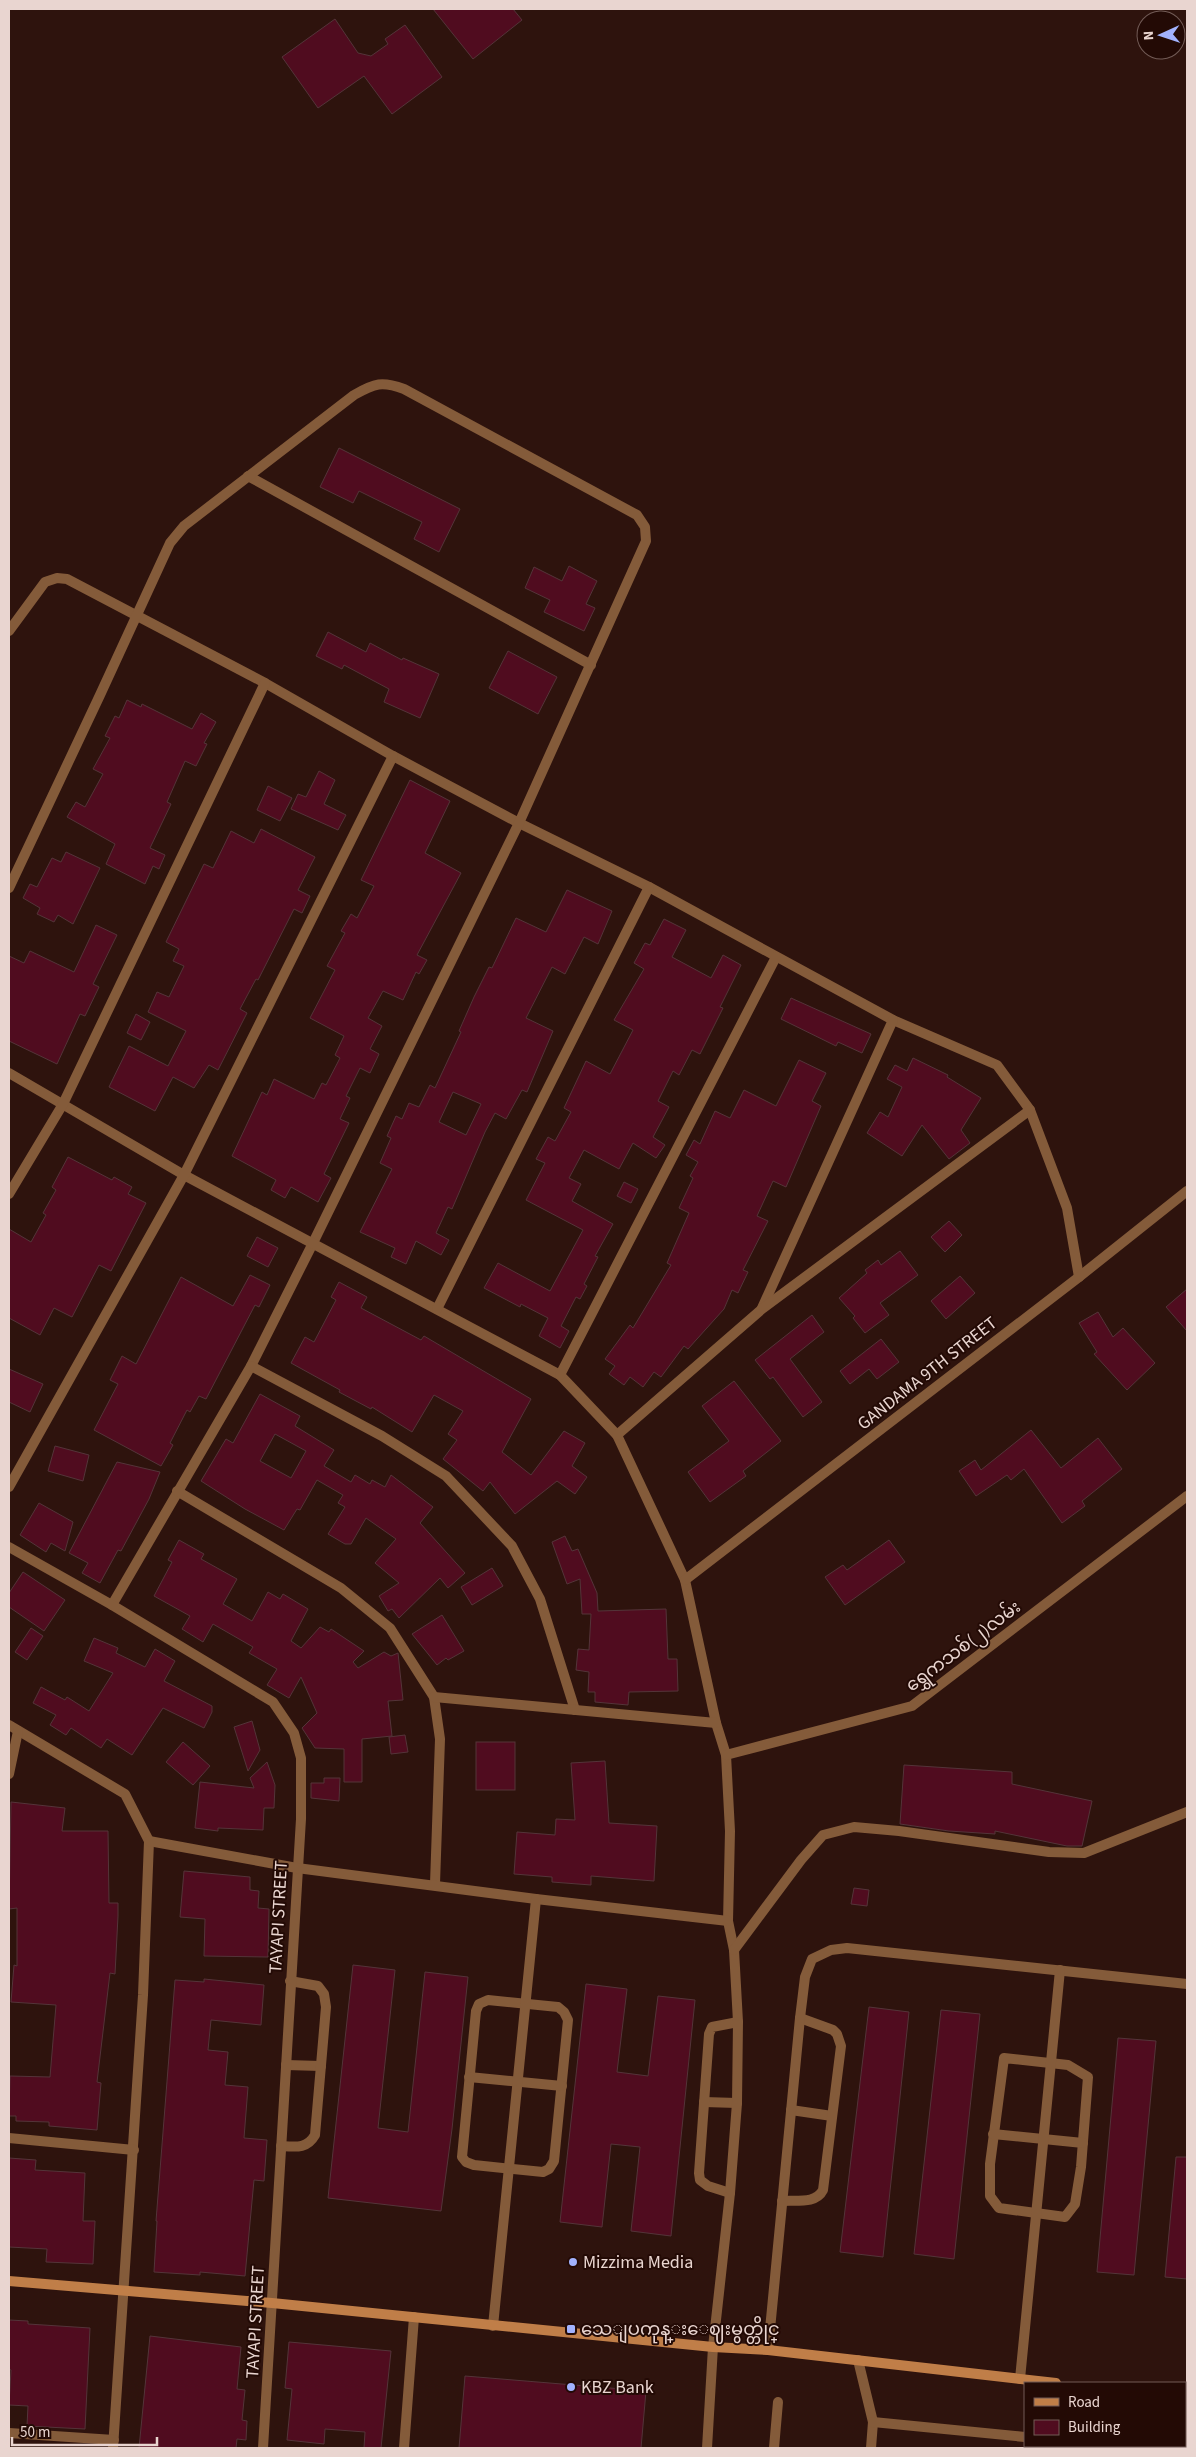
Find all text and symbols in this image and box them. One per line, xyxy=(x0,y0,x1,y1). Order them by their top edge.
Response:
north arrow xyxy=(1136,10,1186,60)
text: N xyxy=(1139,30,1159,41)
street label: GANDAMA 9TH STREET xyxy=(852,1311,1003,1436)
street label: ရွှေကသစ်(၂)လမ်း xyxy=(900,1594,1027,1699)
street label: TAYAPI STREET xyxy=(263,1860,294,1974)
place label: Mizzima Media xyxy=(583,2250,693,2275)
marker: Mizzima Media xyxy=(567,2256,579,2268)
street label: TAYAPI STREET xyxy=(240,2265,271,2379)
place label: သေျပကုန္းေဈးမွတ္တိုင္ xyxy=(581,2315,780,2344)
marker: သေျပကုန္းေဈးမွတ္တိုင္ xyxy=(565,2323,577,2335)
place label: KBZ Bank xyxy=(581,2375,654,2400)
marker: KBZ Bank xyxy=(565,2381,577,2393)
legend xyxy=(1024,2382,1186,2447)
text: Road xyxy=(1068,2392,1100,2413)
scale bar xyxy=(12,2414,158,2446)
text: Building xyxy=(1068,2417,1121,2438)
text: 50 m xyxy=(20,2422,50,2443)

